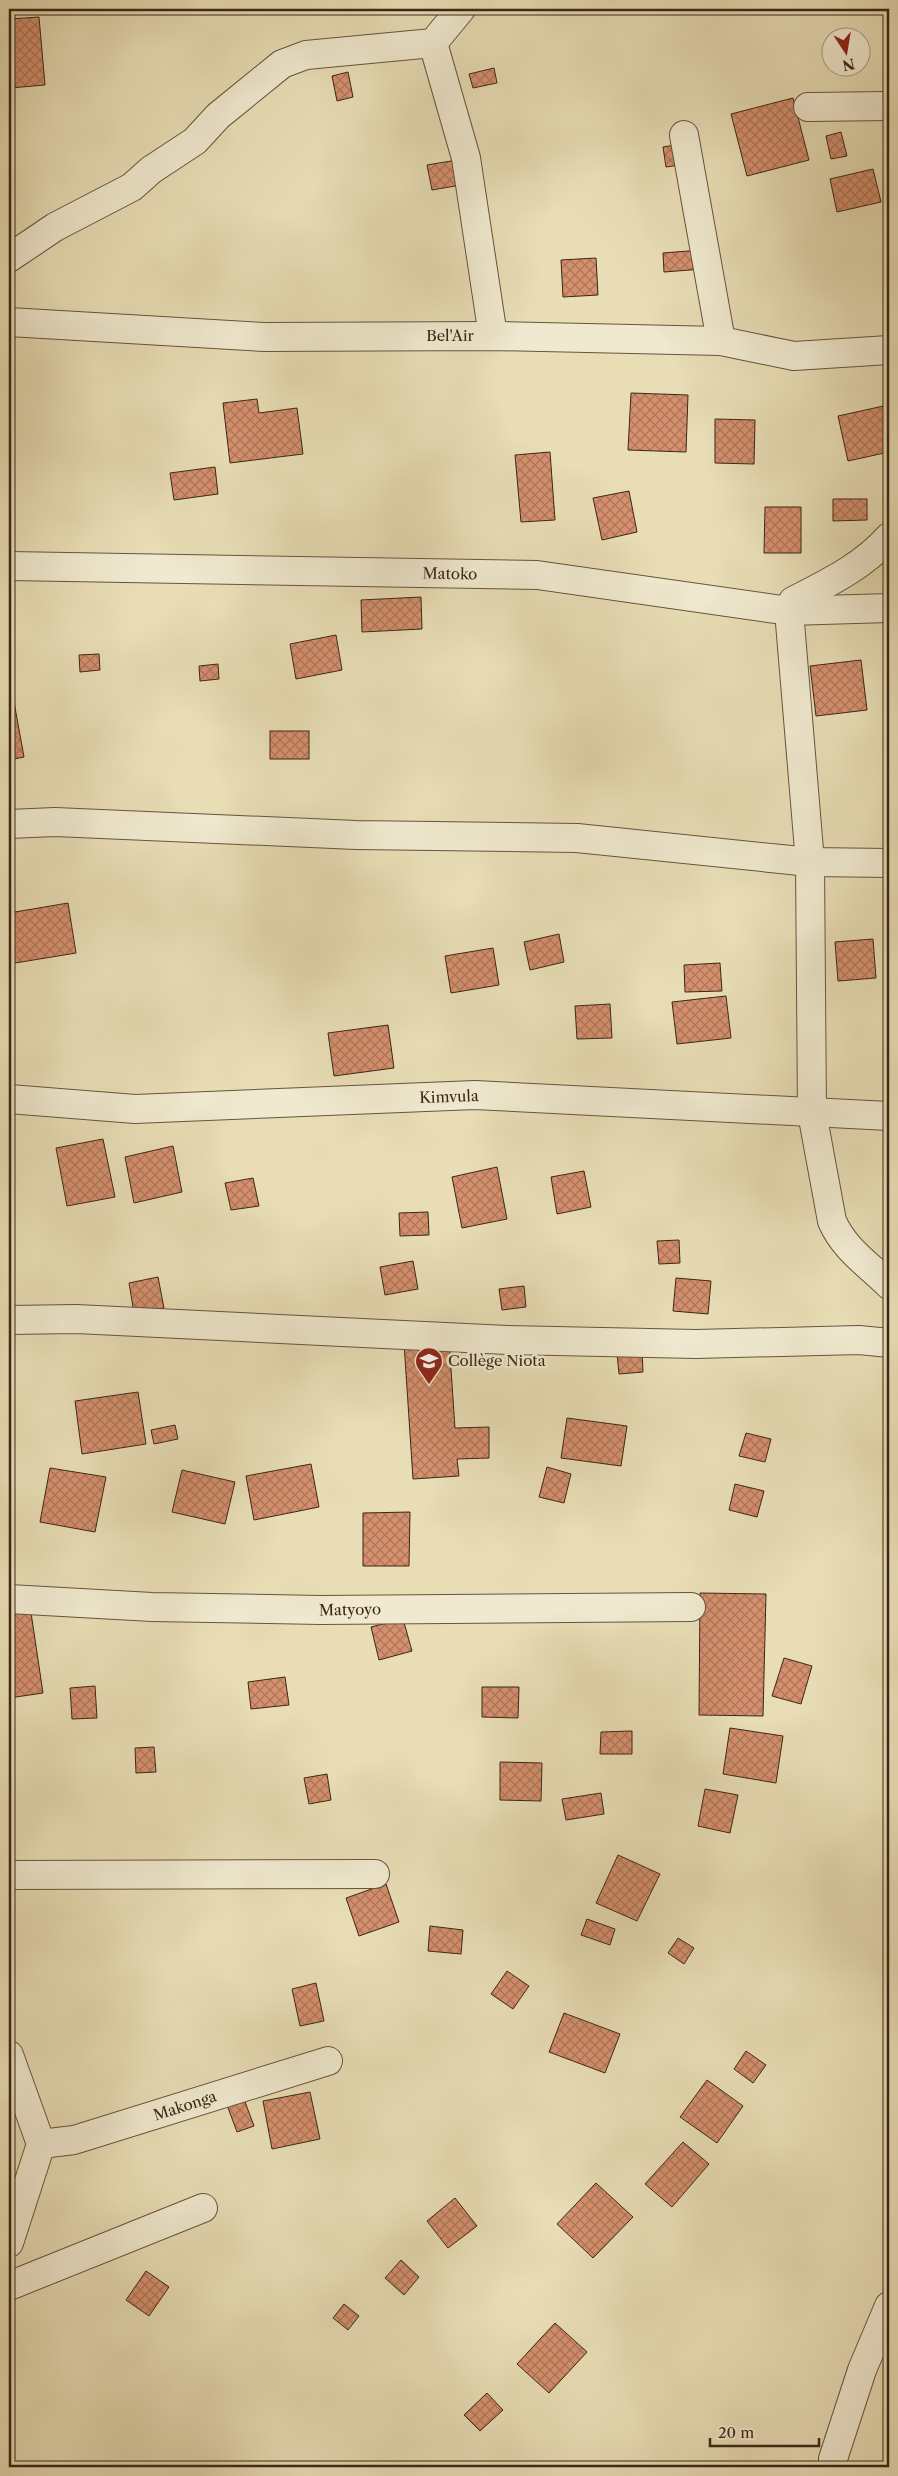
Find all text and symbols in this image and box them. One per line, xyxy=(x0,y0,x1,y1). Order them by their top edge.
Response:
north arrow xyxy=(820,28,870,78)
text: N xyxy=(841,55,857,75)
street label: Bel'Air xyxy=(426,326,475,345)
street label: Matoko xyxy=(422,564,478,583)
street label: Kimvula xyxy=(419,1086,479,1107)
school or university icon: Collège Niota xyxy=(414,1346,444,1385)
place label: Collège Niota xyxy=(448,1351,546,1370)
street label: Matyoyo xyxy=(319,1599,381,1620)
street label: Makonga xyxy=(151,2086,219,2125)
scale bar xyxy=(710,2416,819,2448)
text: 20 m xyxy=(718,2423,754,2442)

